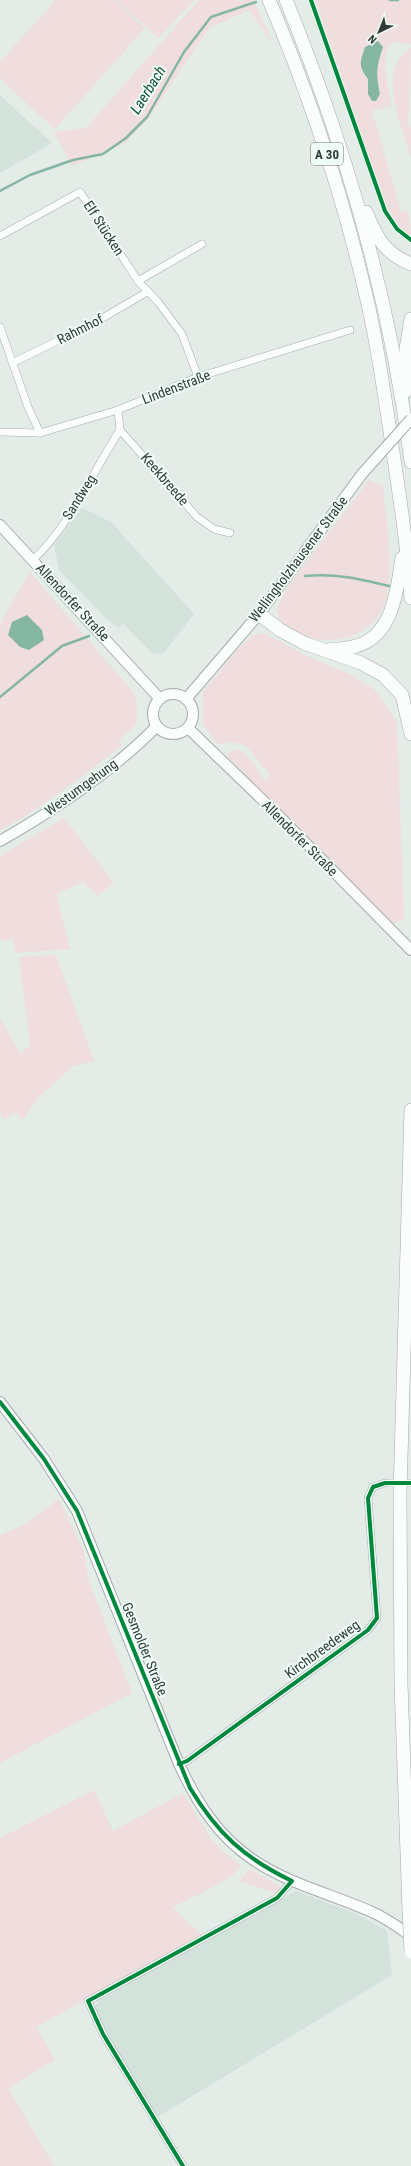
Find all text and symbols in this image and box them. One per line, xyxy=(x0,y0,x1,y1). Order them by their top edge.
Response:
north arrow xyxy=(359,12,399,52)
text: N xyxy=(365,32,379,46)
water label: Laerbach xyxy=(126,63,170,117)
road number: A 30 xyxy=(311,143,343,165)
street label: Elf Stücken xyxy=(80,198,128,258)
street label: Rahmhof xyxy=(54,310,106,347)
street label: Lindenstraße xyxy=(140,366,213,407)
street label: Keekbreede xyxy=(138,449,192,509)
street label: Sandweg xyxy=(59,471,99,523)
street label: Wellingholzhausener Straße xyxy=(245,493,351,625)
street label: Allendorfer Straße xyxy=(33,560,113,645)
street label: Westumgehung xyxy=(42,755,120,819)
street label: Allendorfer Straße xyxy=(259,797,341,879)
street label: Gesmolder Straße xyxy=(119,1600,171,1698)
street label: Kirchbreedeweg xyxy=(282,1617,362,1681)

